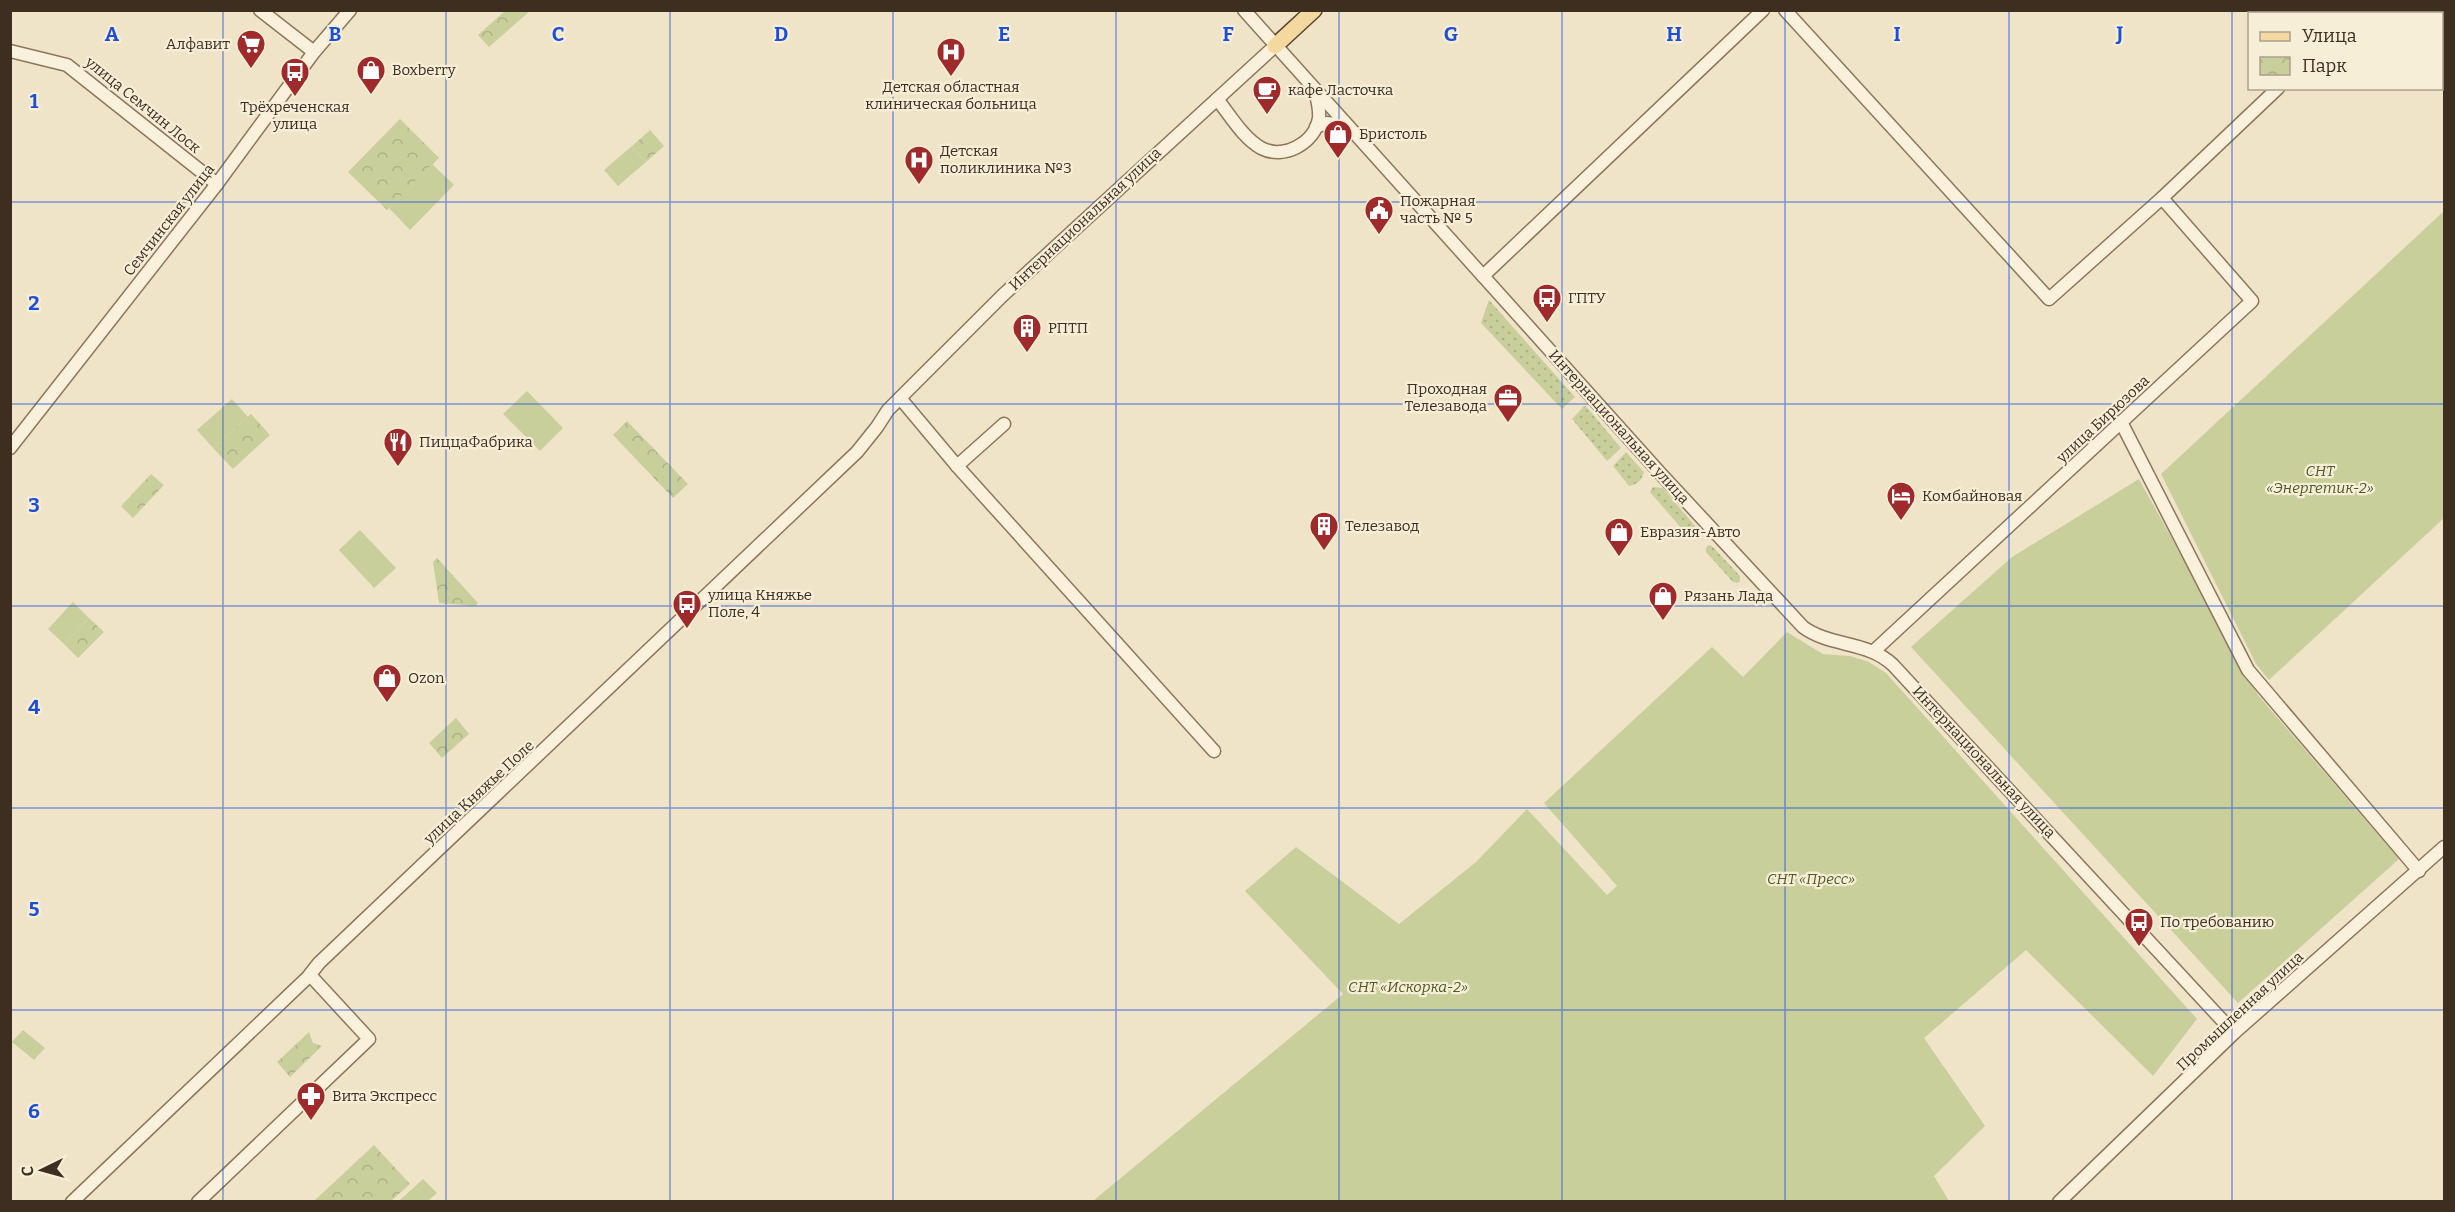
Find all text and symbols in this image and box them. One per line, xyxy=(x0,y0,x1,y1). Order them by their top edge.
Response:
legend xyxy=(2248,12,2443,90)
text: A xyxy=(105,22,120,46)
text: B xyxy=(329,22,342,46)
text: C xyxy=(552,22,564,46)
text: D xyxy=(774,22,788,46)
text: E xyxy=(998,22,1010,46)
text: F xyxy=(1222,22,1234,46)
text: G xyxy=(1444,22,1458,46)
text: H xyxy=(1666,22,1682,46)
text: I xyxy=(1893,22,1901,46)
text: J xyxy=(2116,22,2124,46)
text: Улица xyxy=(2302,25,2357,47)
supermarket icon: Алфавит xyxy=(235,28,267,70)
place label: Алфавит xyxy=(166,35,230,53)
hospital icon: Детская областная клиническая больница xyxy=(935,36,967,78)
street label: улица Семчин Лоск xyxy=(81,52,204,157)
shop icon: Boxberry xyxy=(355,54,387,96)
text: Парк xyxy=(2302,55,2347,77)
bus stop icon: Трёхреченская улица xyxy=(279,56,311,98)
place label: Boxberry xyxy=(392,61,456,79)
cafe icon: кафе Ласточка xyxy=(1251,74,1283,116)
place label: Детская областная клиническая больница xyxy=(865,78,1037,113)
place label: кафе Ласточка xyxy=(1288,81,1393,99)
text: 1 xyxy=(30,89,39,113)
place label: Трёхреченская улица xyxy=(240,98,350,133)
shop icon: Бристоль xyxy=(1322,118,1354,160)
place label: Бристоль xyxy=(1359,125,1427,143)
place label: Детская поликлиника №3 xyxy=(940,142,1072,177)
hospital icon: Детская поликлиника №3 xyxy=(903,144,935,186)
street label: Интернациональная улица xyxy=(1005,144,1165,294)
street label: Семчинская улица xyxy=(120,160,218,280)
place label: Пожарная часть № 5 xyxy=(1399,192,1475,227)
public building icon: Пожарная часть № 5 xyxy=(1363,194,1395,236)
bus stop icon: ГПТУ xyxy=(1531,282,1563,324)
place label: ГПТУ xyxy=(1568,289,1607,307)
text: 2 xyxy=(28,291,40,315)
building icon: РПТП xyxy=(1011,312,1043,354)
place label: РПТП xyxy=(1048,319,1088,337)
street label: Интернациональная улица xyxy=(1545,346,1693,508)
street label: улица Бирюзова xyxy=(2052,371,2153,467)
place label: Проходная Телезавода xyxy=(1404,380,1487,415)
office icon: Проходная Телезавода xyxy=(1492,382,1524,424)
restaurant icon: ПиццаФабрика xyxy=(382,426,414,468)
place label: ПиццаФабрика xyxy=(419,433,533,451)
park label: СНТ «Энергетик-2» xyxy=(2266,462,2374,497)
hotel icon: Комбайновая xyxy=(1885,480,1917,522)
place label: Комбайновая xyxy=(1922,487,2022,505)
text: 3 xyxy=(28,493,40,517)
building icon: Телезавод xyxy=(1308,510,1340,552)
shop icon: Евразия-Авто xyxy=(1603,516,1635,558)
place label: Телезавод xyxy=(1345,517,1419,535)
place label: Евразия-Авто xyxy=(1640,523,1741,541)
shop icon: Рязань Лада xyxy=(1647,580,1679,622)
place label: улица Княжье Поле, 4 xyxy=(707,586,812,621)
place label: Рязань Лада xyxy=(1684,587,1773,605)
bus stop icon: улица Княжье Поле, 4 xyxy=(671,588,703,630)
shop icon: Ozon xyxy=(371,662,403,704)
place label: Ozon xyxy=(408,669,445,687)
street label: Интернациональная улица xyxy=(1909,682,2059,842)
text: 4 xyxy=(28,695,40,719)
street label: улица Княжье Поле xyxy=(419,736,538,848)
park label: СНТ «Пресс» xyxy=(1767,870,1855,888)
text: 5 xyxy=(29,897,40,921)
bus stop icon: По требованию xyxy=(2123,906,2155,948)
place label: По требованию xyxy=(2160,913,2274,931)
street label: Промышленная улица xyxy=(2173,948,2307,1074)
park label: СНТ «Искорка-2» xyxy=(1348,978,1468,996)
pharmacy icon: Вита Экспресс xyxy=(295,1080,327,1122)
place label: Вита Экспресс xyxy=(332,1087,437,1105)
text: 6 xyxy=(28,1099,40,1123)
north arrow xyxy=(12,1140,72,1200)
text: С xyxy=(18,1165,37,1177)

